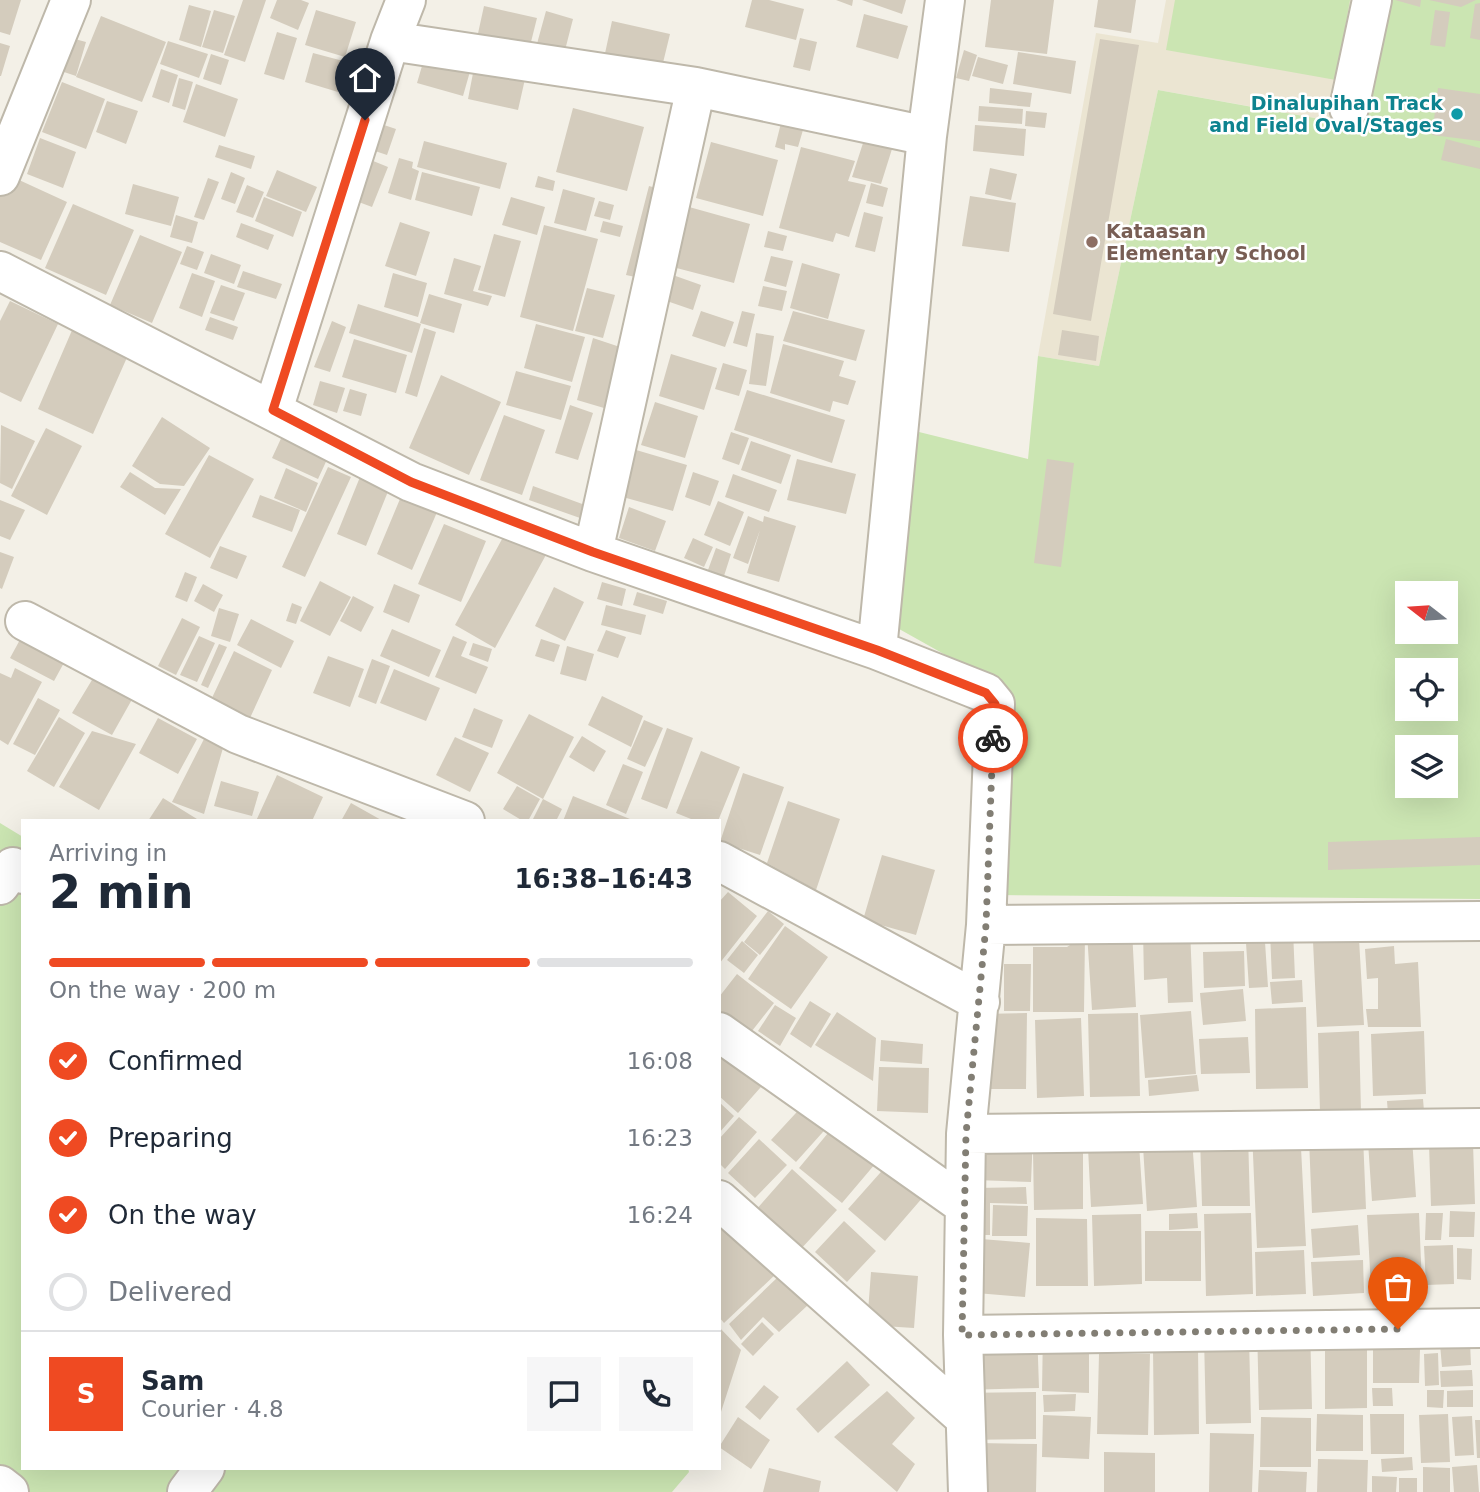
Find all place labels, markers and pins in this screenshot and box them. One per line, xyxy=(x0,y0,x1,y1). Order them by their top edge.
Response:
pin xyxy=(335,48,395,120)
place label: Dinalupihan Track and Field Oval/Stages xyxy=(1209,92,1443,136)
marker: Dinalupihan Track and Field Oval/Stages xyxy=(1449,106,1465,122)
place label: Kataasan Elementary School xyxy=(1106,220,1306,264)
marker: Kataasan Elementary School xyxy=(1084,234,1100,250)
pin xyxy=(1368,1257,1428,1329)

